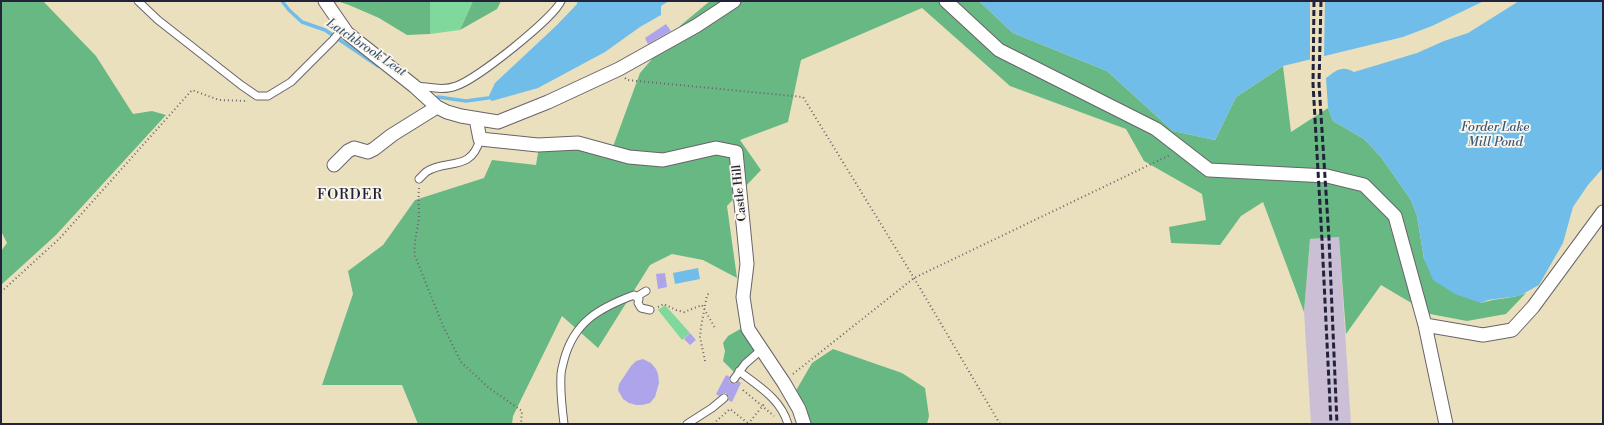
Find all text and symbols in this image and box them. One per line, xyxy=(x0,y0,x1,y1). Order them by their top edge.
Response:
water label: Latchbrook Leat xyxy=(323,16,409,80)
water label: Forder Lake Mill Pond xyxy=(1461,120,1529,151)
street label: Castle Hill xyxy=(730,164,750,222)
district label: FORDER xyxy=(317,188,383,204)

